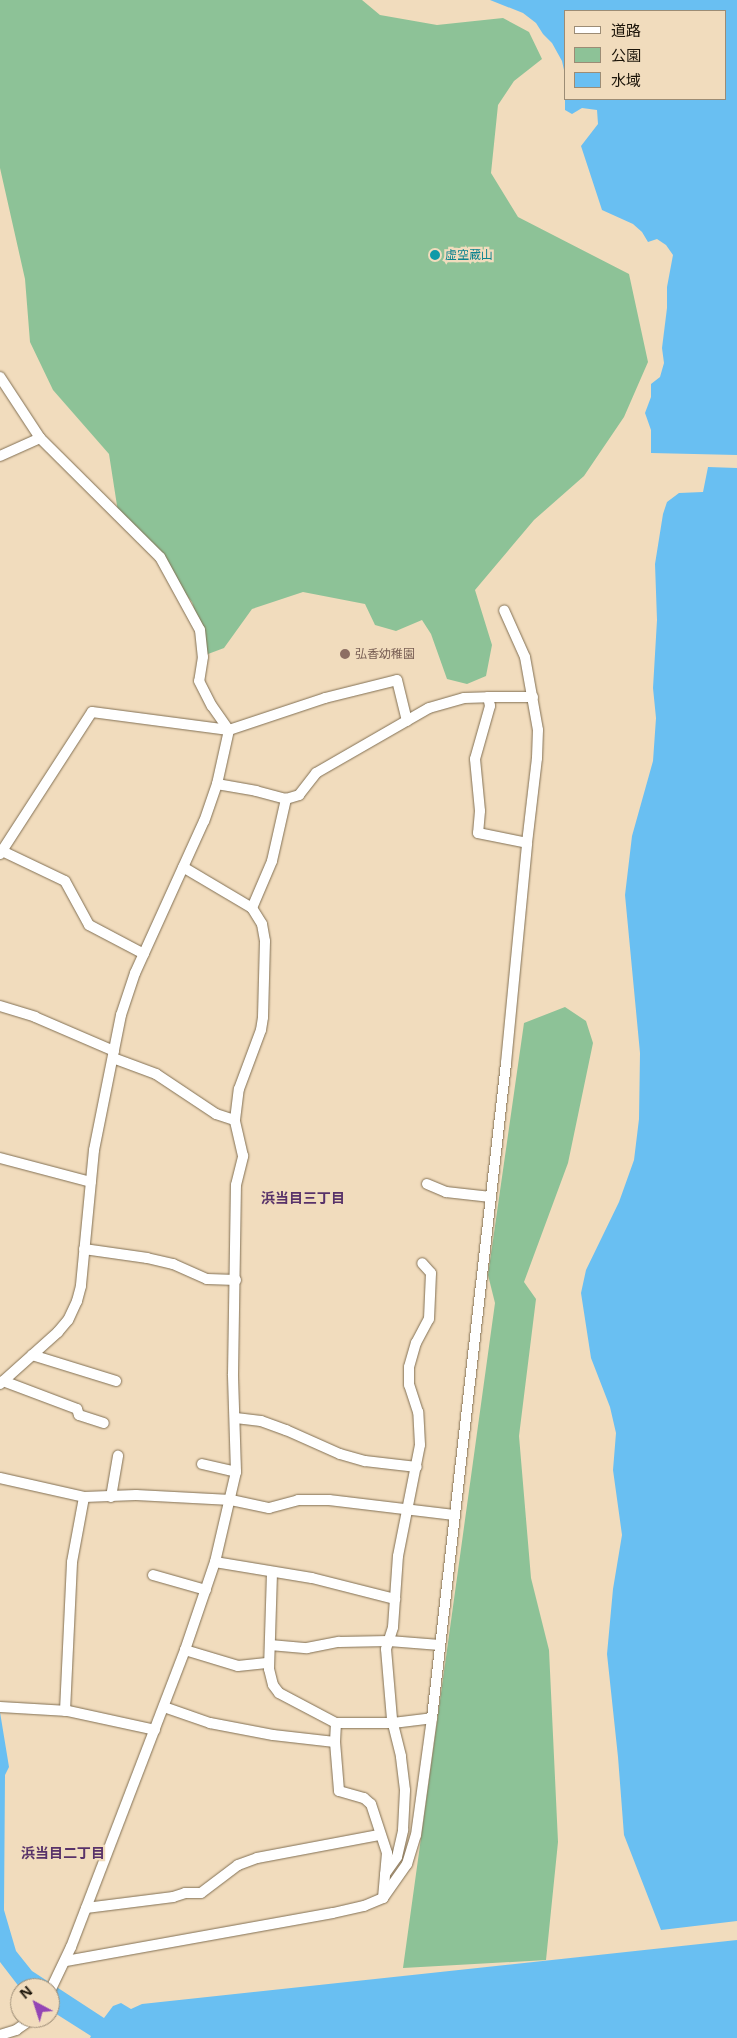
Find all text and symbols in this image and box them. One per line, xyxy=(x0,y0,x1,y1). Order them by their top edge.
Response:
legend xyxy=(564,10,727,100)
text: 道路 xyxy=(611,20,641,40)
text: 公園 xyxy=(611,45,641,65)
text: 水域 xyxy=(611,70,641,90)
place label: 虚空蔵山 xyxy=(445,248,493,262)
marker: 虚空蔵山 xyxy=(429,249,441,261)
place label: 弘香幼稚園 xyxy=(355,647,415,661)
marker: 弘香幼稚園 xyxy=(339,648,351,660)
district label: 浜当目三丁目 xyxy=(261,1190,345,1206)
district label: 浜当目二丁目 xyxy=(21,1845,105,1861)
north arrow xyxy=(10,1978,60,2028)
text: N xyxy=(15,1981,36,2003)

